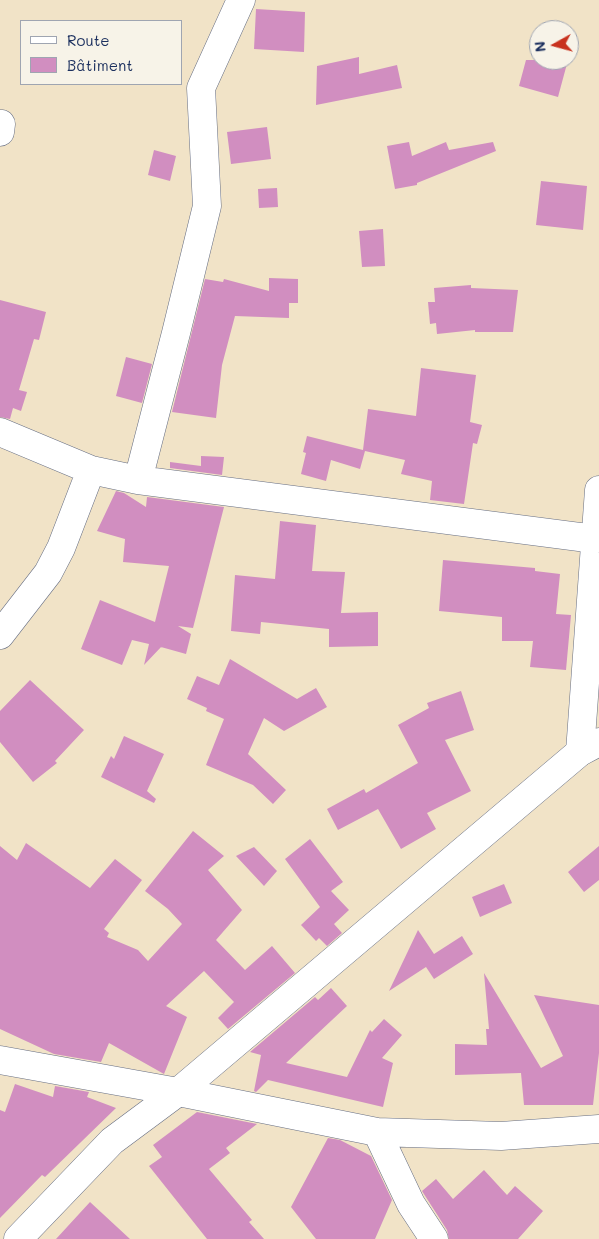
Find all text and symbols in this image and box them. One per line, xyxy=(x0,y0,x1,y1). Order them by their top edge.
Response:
legend xyxy=(20,20,182,85)
north arrow xyxy=(529,20,579,70)
text: Route xyxy=(67,30,110,50)
text: N xyxy=(530,40,550,53)
text: Bâtiment xyxy=(67,55,133,75)

